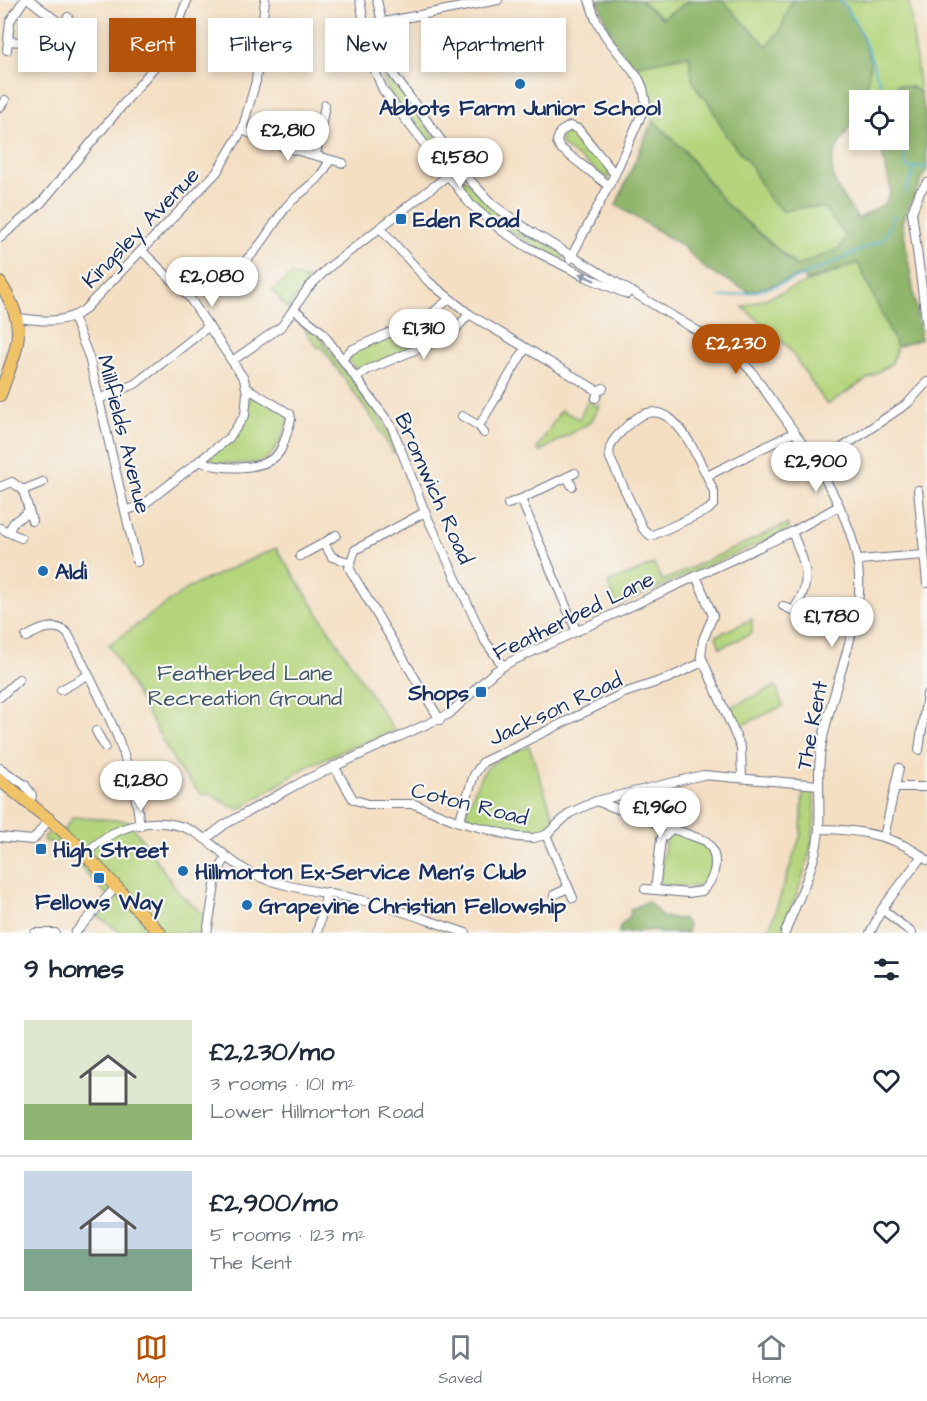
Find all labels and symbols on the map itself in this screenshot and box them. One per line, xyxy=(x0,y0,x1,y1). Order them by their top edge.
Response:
marker: Abbots Farm Junior School xyxy=(513,77,527,91)
place label: Abbots Farm Junior School xyxy=(379,93,662,124)
pin: £2,810 xyxy=(239,111,337,162)
pin: £1,580 xyxy=(411,138,509,189)
street label: Kingsley Avenue xyxy=(75,160,208,296)
place label: Eden Road xyxy=(413,205,520,236)
marker: Eden Road xyxy=(394,212,408,226)
pin: £2,080 xyxy=(163,257,261,308)
one-way arrow xyxy=(579,273,596,282)
pin: £1,310 xyxy=(375,309,473,360)
pin: £2,230 xyxy=(687,324,785,375)
street label: Millfields Avenue xyxy=(89,352,158,517)
street label: Bromwich Road xyxy=(386,408,481,569)
pin: £2,900 xyxy=(767,442,865,493)
place label: Aldi xyxy=(55,557,88,588)
marker: Aldi xyxy=(36,564,50,578)
street label: Featherbed Lane xyxy=(488,564,660,669)
pin: £1,780 xyxy=(783,597,881,648)
park label: Featherbed Lane Recreation Ground xyxy=(148,658,342,714)
street label: Jackson Road xyxy=(484,665,627,754)
place label: Shops xyxy=(407,678,469,709)
street label: The Kent xyxy=(789,678,836,773)
marker: Shops xyxy=(474,685,488,699)
pin: £1,280 xyxy=(92,761,190,812)
street label: Coton Road xyxy=(408,775,531,834)
pin: £1,960 xyxy=(611,788,709,839)
place label: High Street xyxy=(53,835,170,867)
marker: High Street xyxy=(34,842,48,856)
place label: Hillmorton Ex-Service Men's Club xyxy=(195,857,527,888)
marker: Hillmorton Ex-Service Men's Club xyxy=(176,864,190,878)
marker: Fellows Way xyxy=(92,871,106,885)
place label: Fellows Way xyxy=(35,887,164,920)
place label: Grapevine Christian Fellowship xyxy=(259,891,567,922)
marker: Grapevine Christian Fellowship xyxy=(240,898,254,912)

